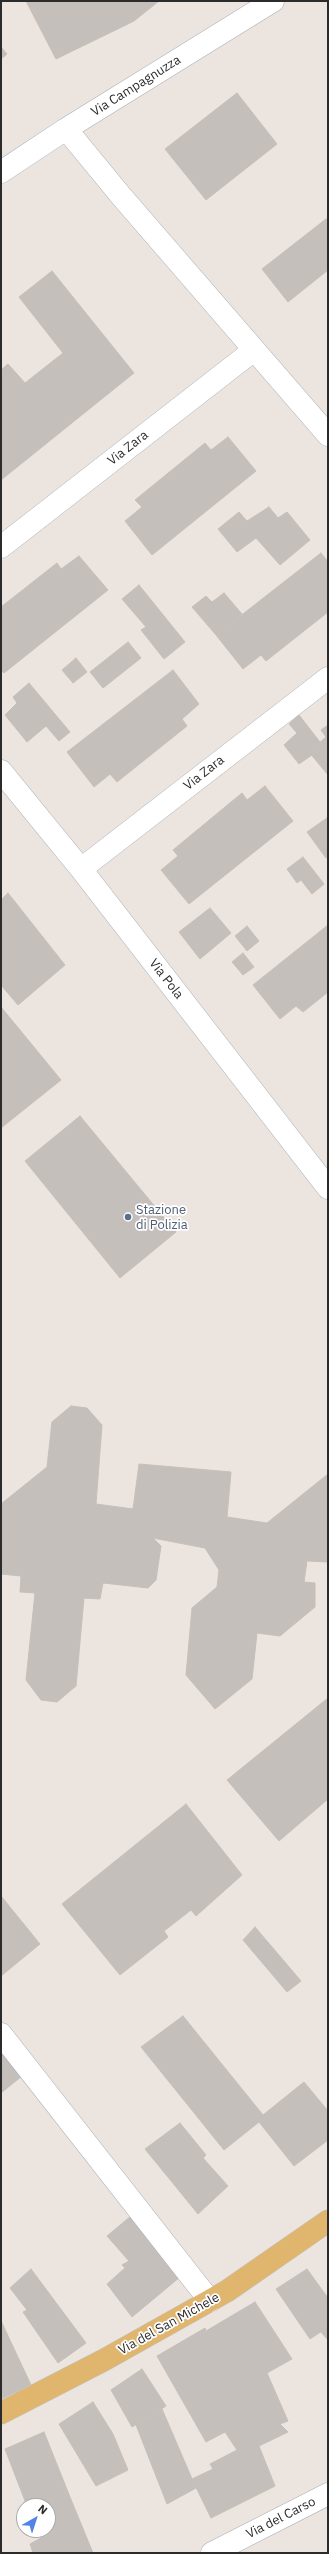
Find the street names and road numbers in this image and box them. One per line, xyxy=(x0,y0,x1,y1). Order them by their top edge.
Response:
street label: Via Campagnuzza xyxy=(88,52,184,120)
street label: Via Zara xyxy=(105,427,151,469)
street label: Via Zara xyxy=(181,752,227,794)
street label: Via Pola xyxy=(146,956,186,1002)
street label: Via del San Michele xyxy=(116,2290,222,2358)
street label: Via del Carso xyxy=(244,2494,318,2542)

